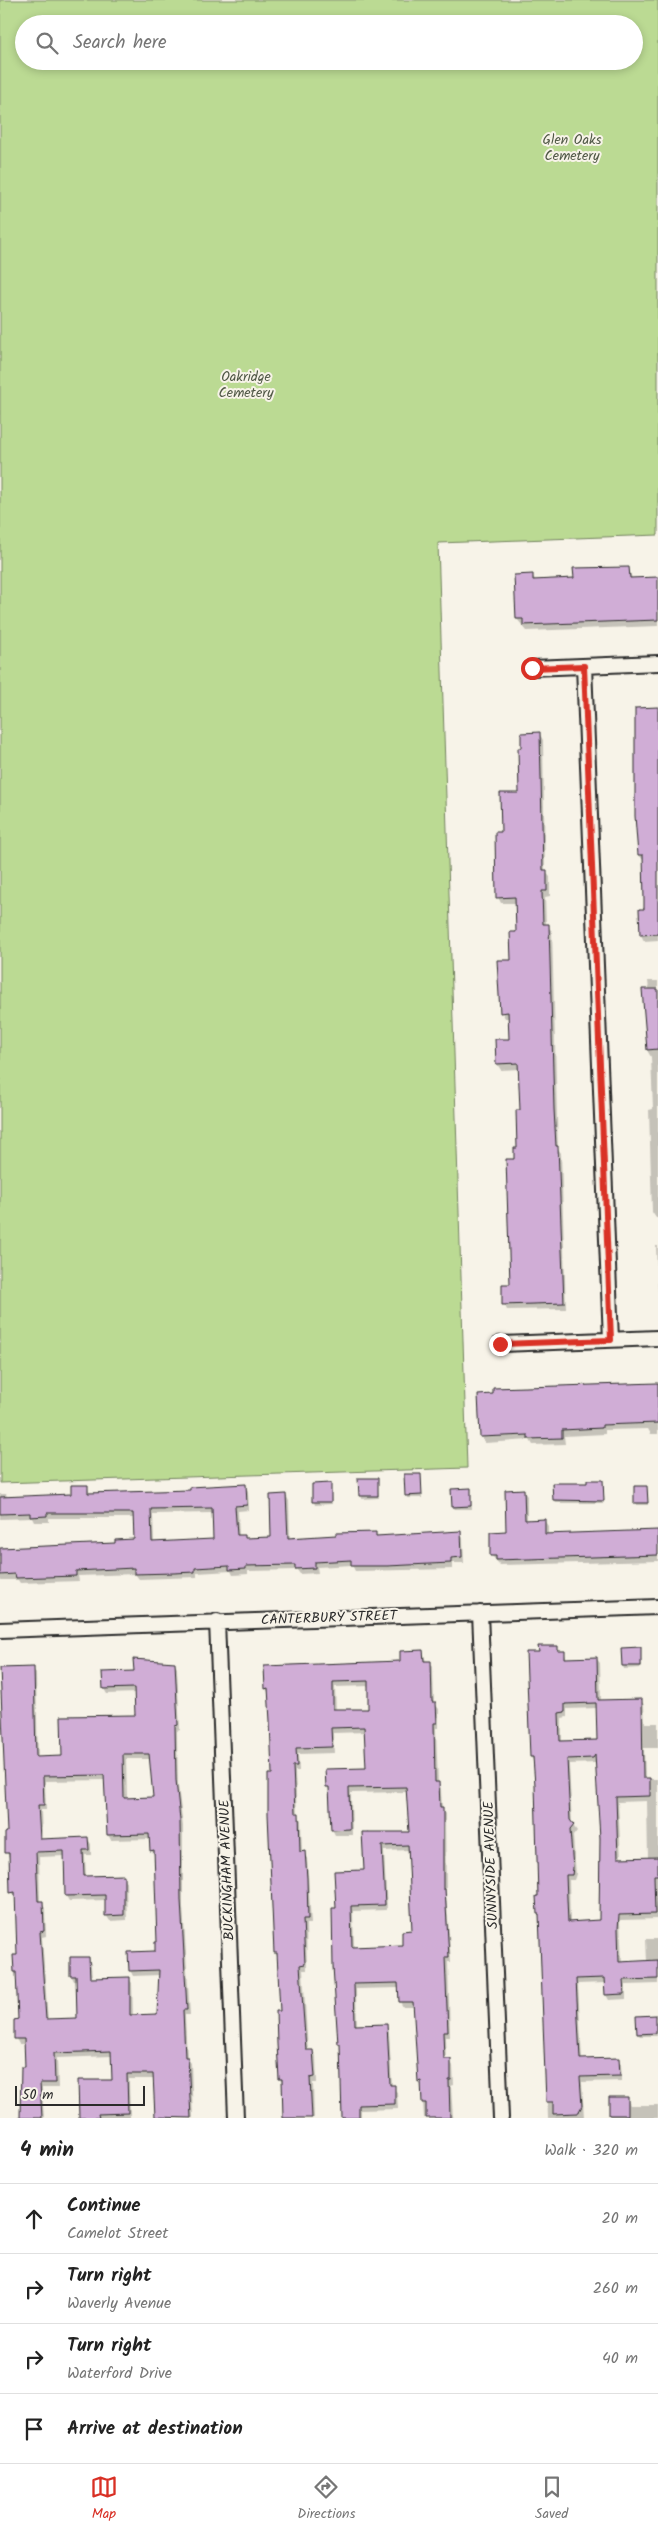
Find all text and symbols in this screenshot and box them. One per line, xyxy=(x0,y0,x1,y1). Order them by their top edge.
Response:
search box xyxy=(15,15,643,70)
text: Search here xyxy=(73,28,167,58)
icon: search xyxy=(33,29,61,57)
park label: Glen Oaks Cemetery xyxy=(542,129,602,167)
park label: Oakridge Cemetery xyxy=(218,366,274,404)
route start xyxy=(521,657,544,680)
route end xyxy=(489,1333,512,1356)
street label: CANTERBURY STREET xyxy=(260,1605,399,1631)
street label: BUCKINGHAM AVENUE xyxy=(214,1798,240,1941)
street label: SUNNYSIDE AVENUE xyxy=(478,1800,504,1929)
scale bar xyxy=(15,2083,145,2106)
text: 50 m xyxy=(22,2084,53,2106)
text: 4 min xyxy=(20,2134,74,2167)
text: Walk · 320 m xyxy=(544,2138,638,2163)
text: Continue xyxy=(67,2191,140,2221)
icon: ahead xyxy=(20,2205,48,2233)
text: 20 m xyxy=(602,2206,638,2231)
text: Camelot Street xyxy=(67,2221,168,2246)
text: Turn right xyxy=(67,2261,152,2291)
icon: right xyxy=(20,2275,48,2303)
text: 260 m xyxy=(593,2276,638,2301)
text: Waverly Avenue xyxy=(67,2291,171,2316)
text: Turn right xyxy=(67,2331,152,2361)
icon: right xyxy=(20,2345,48,2373)
text: 40 m xyxy=(602,2346,638,2371)
text: Waterford Drive xyxy=(67,2361,172,2386)
text: Arrive at destination xyxy=(67,2414,243,2444)
icon: arrive xyxy=(20,2415,48,2443)
tab: Map xyxy=(90,2473,118,2525)
tab: Directions xyxy=(297,2473,355,2525)
tab: Saved xyxy=(535,2473,568,2525)

